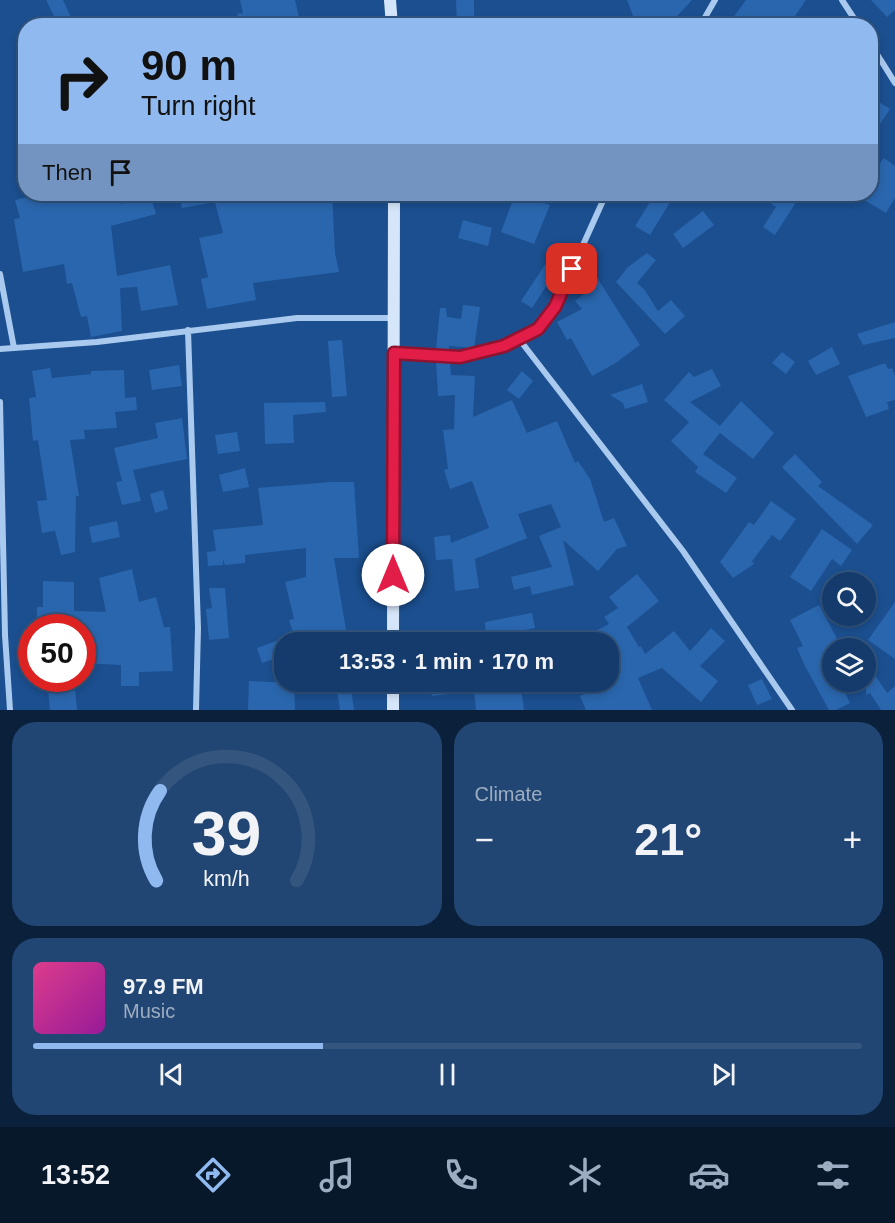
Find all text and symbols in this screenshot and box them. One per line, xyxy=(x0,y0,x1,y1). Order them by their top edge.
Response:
icon: right xyxy=(42,42,120,120)
text: 90 m xyxy=(141,42,237,89)
text: Turn right xyxy=(141,91,256,121)
icon: arrive xyxy=(104,156,137,189)
text: Then xyxy=(42,160,92,185)
pin xyxy=(546,243,597,294)
icon: arrive xyxy=(555,252,588,285)
position arrow xyxy=(361,543,425,607)
map controls xyxy=(822,572,876,692)
button: search xyxy=(822,572,876,626)
speed limit sign: 50 xyxy=(18,614,96,692)
button: layers xyxy=(822,638,876,692)
text: 13:53 · 1 min · 170 m xyxy=(339,649,554,674)
text: Climate xyxy=(475,783,542,805)
text: 39 xyxy=(192,799,261,868)
text: 21° xyxy=(634,814,702,865)
text: − xyxy=(475,821,494,858)
text: + xyxy=(843,821,862,858)
text: km/h xyxy=(204,867,250,891)
text: 97.9 FM xyxy=(123,974,204,999)
text: Music xyxy=(123,1000,175,1022)
icon: previous xyxy=(155,1058,188,1091)
icon: pause xyxy=(431,1058,464,1091)
icon: next xyxy=(707,1058,740,1091)
icon: directions xyxy=(192,1154,234,1196)
icon: music xyxy=(316,1154,358,1196)
icon: phone xyxy=(440,1154,482,1196)
icon: climate xyxy=(564,1154,606,1196)
icon: car xyxy=(688,1154,730,1196)
icon: filters xyxy=(812,1154,854,1196)
text: 13:52 xyxy=(41,1160,110,1190)

